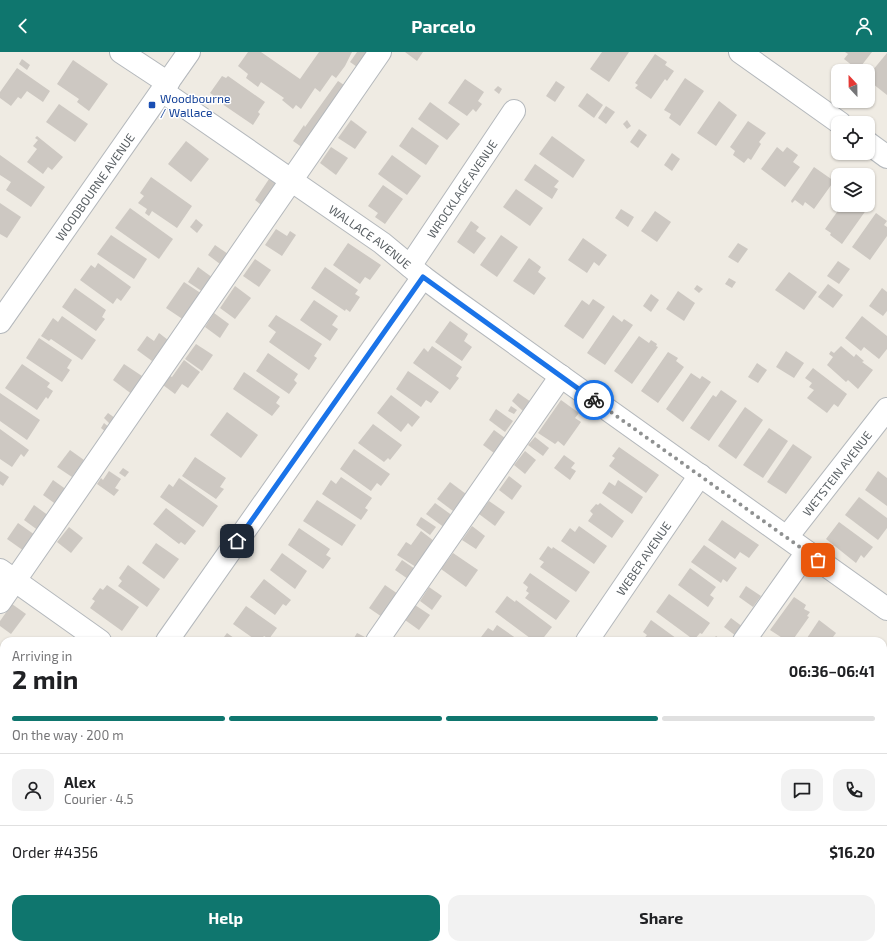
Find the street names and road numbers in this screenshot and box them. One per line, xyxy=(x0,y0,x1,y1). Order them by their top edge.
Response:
street label: WOODBOURNE AVENUE xyxy=(52,130,137,243)
street label: WROCKLAGE AVENUE xyxy=(424,137,500,241)
street label: WALLACE AVENUE xyxy=(326,202,414,271)
street label: WETSTEIN AVENUE xyxy=(799,428,875,518)
street label: WEBER AVENUE xyxy=(613,518,674,598)

